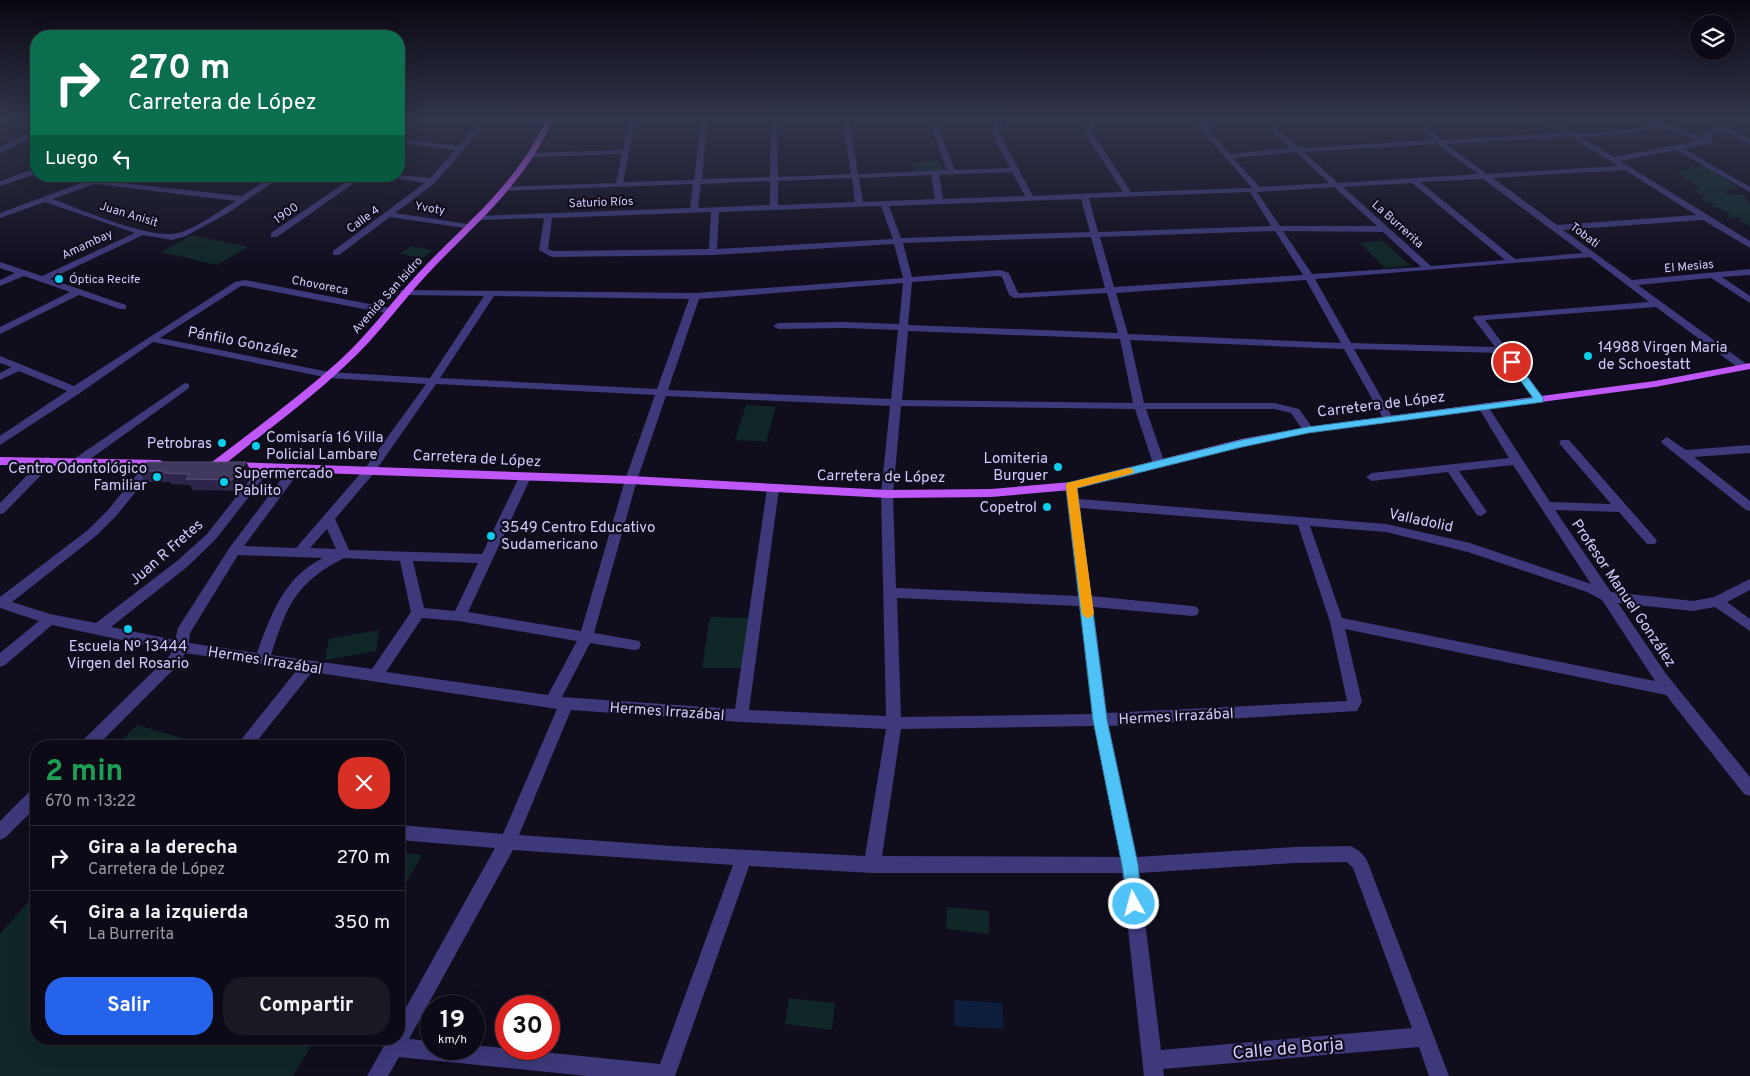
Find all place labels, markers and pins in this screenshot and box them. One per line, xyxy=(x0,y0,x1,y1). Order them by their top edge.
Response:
place label: Óptica Recife xyxy=(69,272,140,288)
marker: Óptica Recife xyxy=(53,273,65,285)
place label: 14988 Virgen Maria de Schoestatt xyxy=(1598,339,1727,375)
pin xyxy=(1491,341,1533,383)
marker: 14988 Virgen Maria de Schoestatt xyxy=(1582,350,1594,362)
place label: Comisaría 16 Villa Policial Lambare xyxy=(266,429,383,465)
place label: Petrobras xyxy=(147,435,212,454)
marker: Petrobras xyxy=(216,437,228,449)
marker: Comisaría 16 Villa Policial Lambare xyxy=(250,440,262,452)
place label: Lomiteria Burguer xyxy=(984,450,1048,486)
place label: Centro Odontológico Familiar xyxy=(8,460,147,496)
marker: Lomiteria Burguer xyxy=(1052,461,1064,473)
place label: Supermercado Pablito xyxy=(234,465,333,501)
marker: Centro Odontológico Familiar xyxy=(151,471,163,483)
marker: Supermercado Pablito xyxy=(218,476,230,488)
place label: Copetrol xyxy=(979,499,1037,518)
marker: Copetrol xyxy=(1041,501,1053,513)
place label: 3549 Centro Educativo Sudamericano xyxy=(501,519,655,555)
marker: 3549 Centro Educativo Sudamericano xyxy=(485,530,497,542)
marker: Escuela Nº 13444 Virgen del Rosario xyxy=(122,623,134,635)
place label: Escuela Nº 13444 Virgen del Rosario xyxy=(67,638,189,674)

